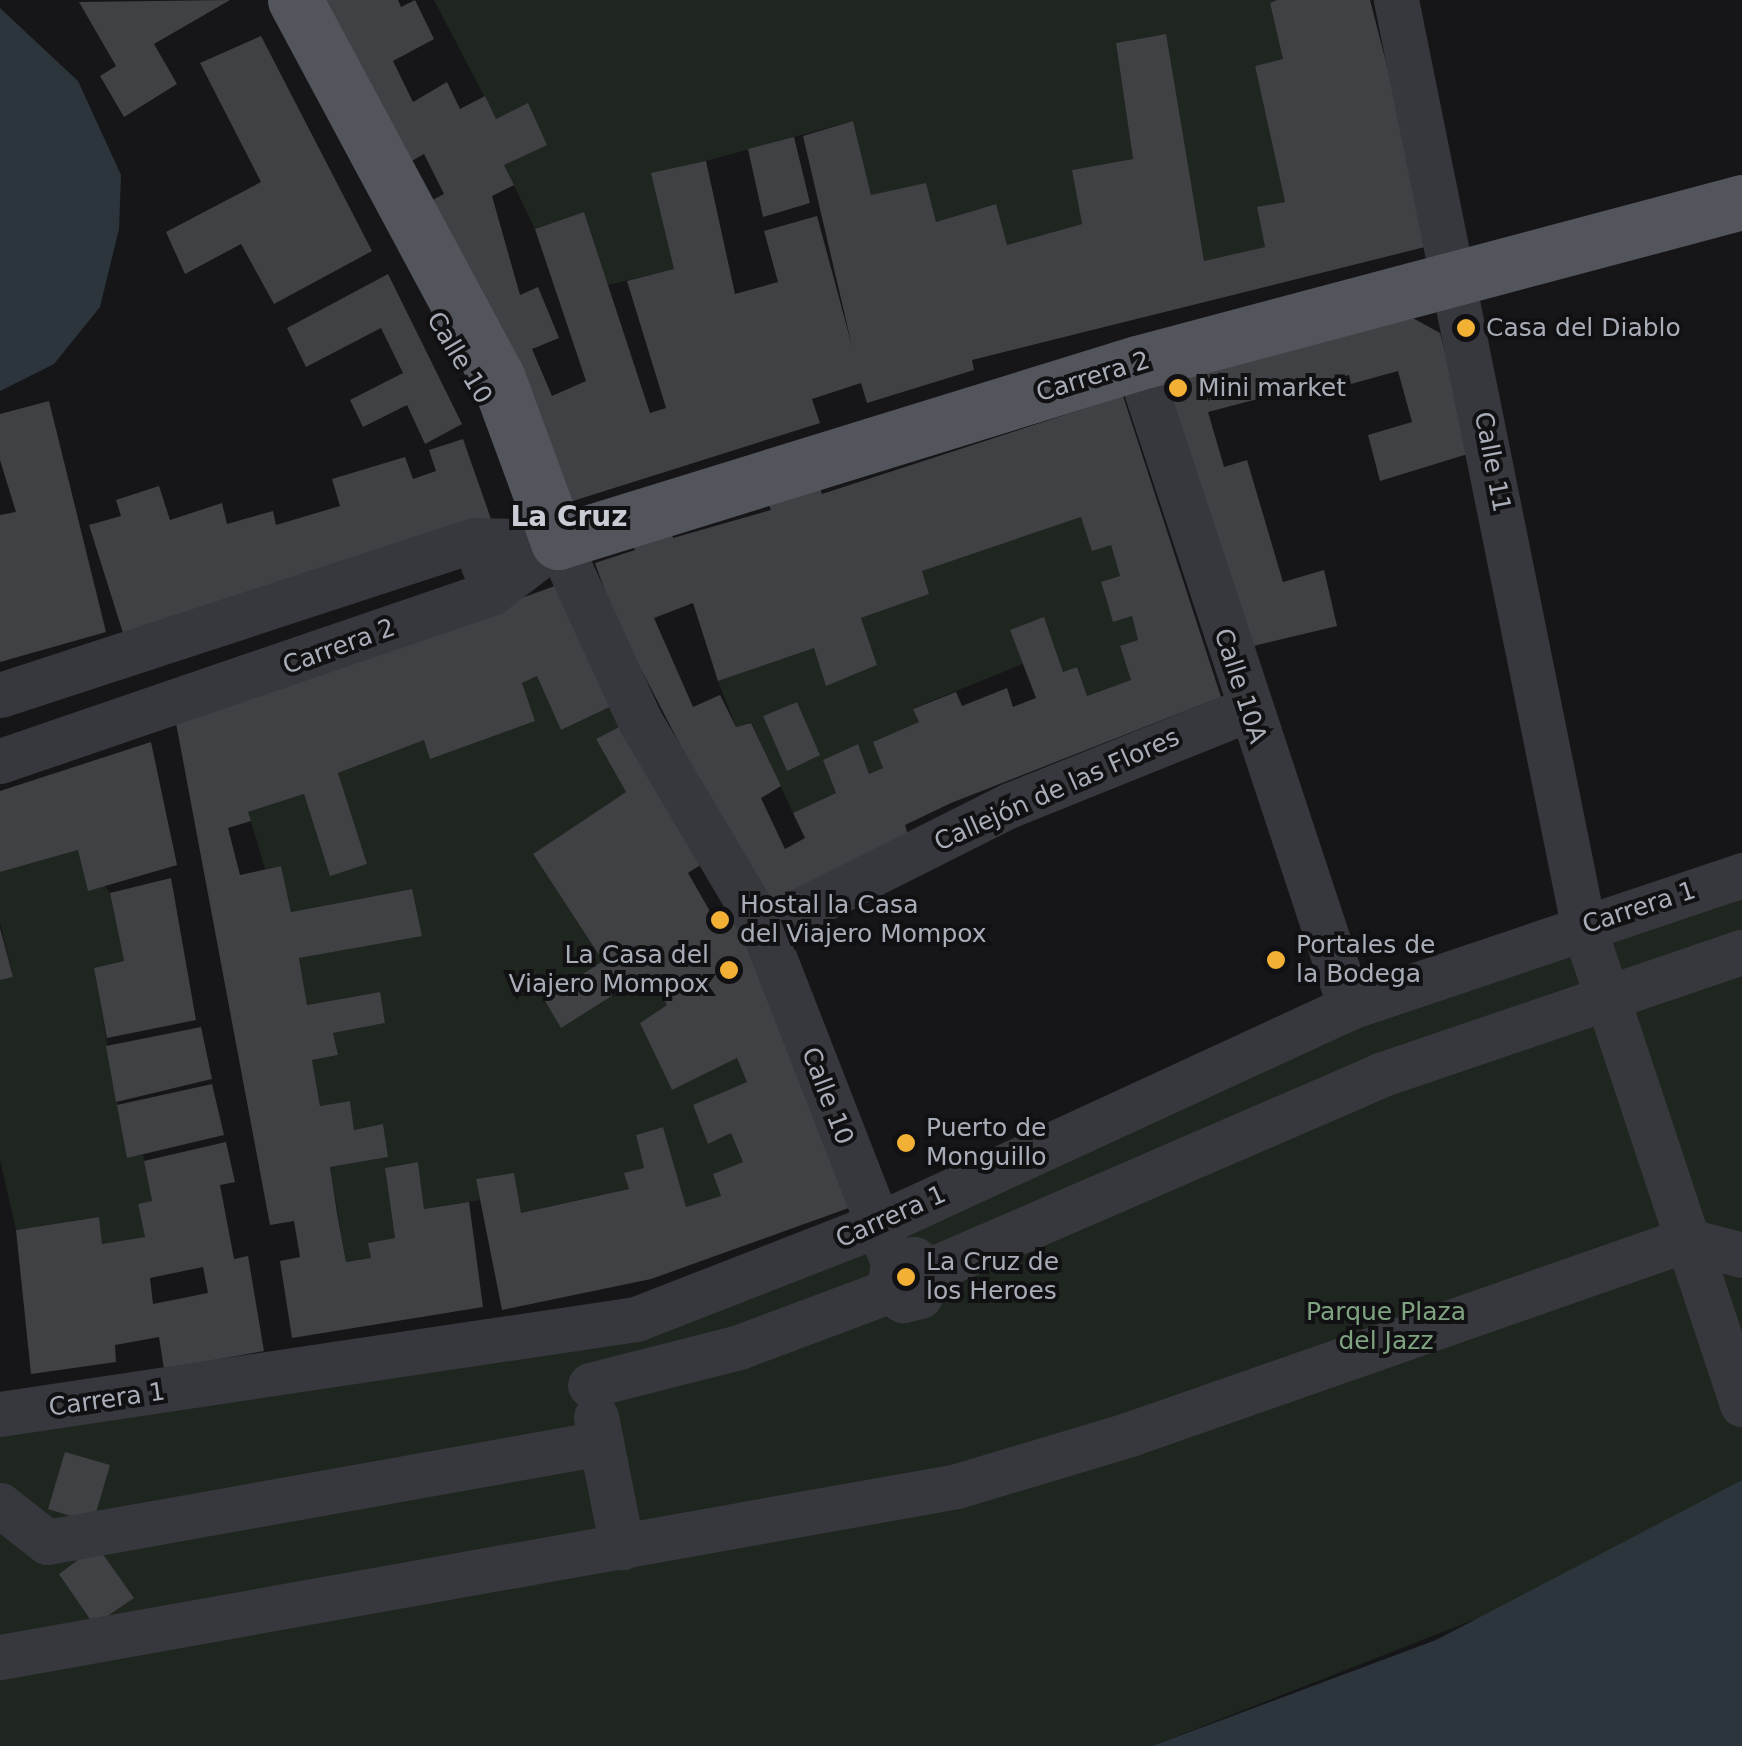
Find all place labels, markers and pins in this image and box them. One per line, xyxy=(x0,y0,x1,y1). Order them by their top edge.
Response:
place label: Casa del Diablo xyxy=(1486,313,1681,343)
marker: Casa del Diablo xyxy=(1455,317,1477,339)
place label: Mini market xyxy=(1198,373,1346,403)
marker: Mini market xyxy=(1167,377,1189,399)
place label: Hostal la Casa del Viajero Mompox xyxy=(740,891,987,950)
marker: Hostal la Casa del Viajero Mompox xyxy=(709,909,731,931)
place label: Portales de la Bodega xyxy=(1296,931,1435,990)
place label: La Casa del Viajero Mompox xyxy=(508,941,709,1000)
marker: Portales de la Bodega xyxy=(1265,949,1287,971)
marker: La Casa del Viajero Mompox xyxy=(718,959,740,981)
place label: Puerto de Monguillo xyxy=(926,1114,1047,1173)
marker: Puerto de Monguillo xyxy=(895,1132,917,1154)
place label: La Cruz de los Heroes xyxy=(926,1248,1059,1307)
marker: La Cruz de los Heroes xyxy=(895,1266,917,1288)

